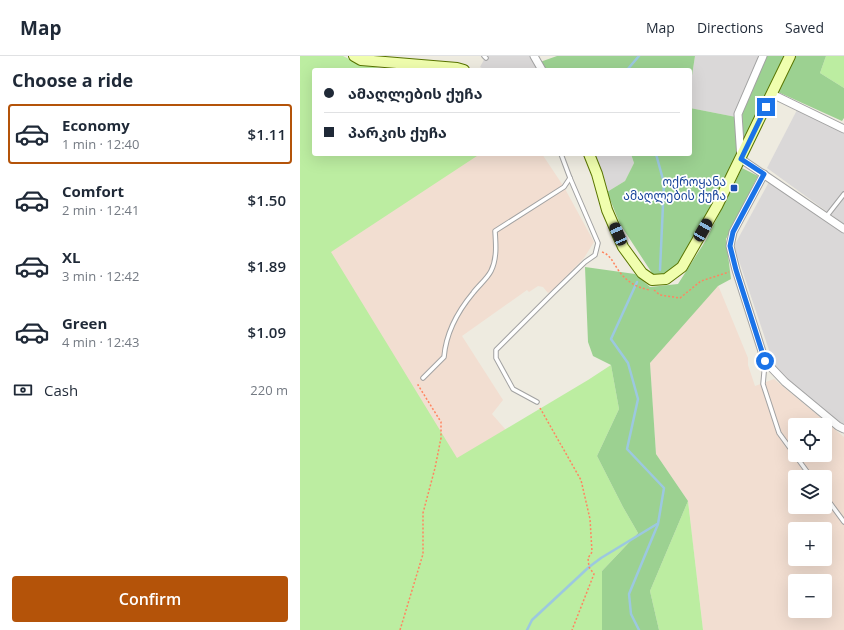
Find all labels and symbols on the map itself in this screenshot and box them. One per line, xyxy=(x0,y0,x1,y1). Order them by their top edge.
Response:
route end xyxy=(757,98,775,116)
place label: ოქროყანა ამაღლების ქუჩა xyxy=(623,173,726,204)
marker: ოქროყანა ამაღლების ქუჩა xyxy=(729,183,739,193)
car xyxy=(692,217,714,243)
car xyxy=(608,221,628,247)
route start xyxy=(756,352,774,370)

